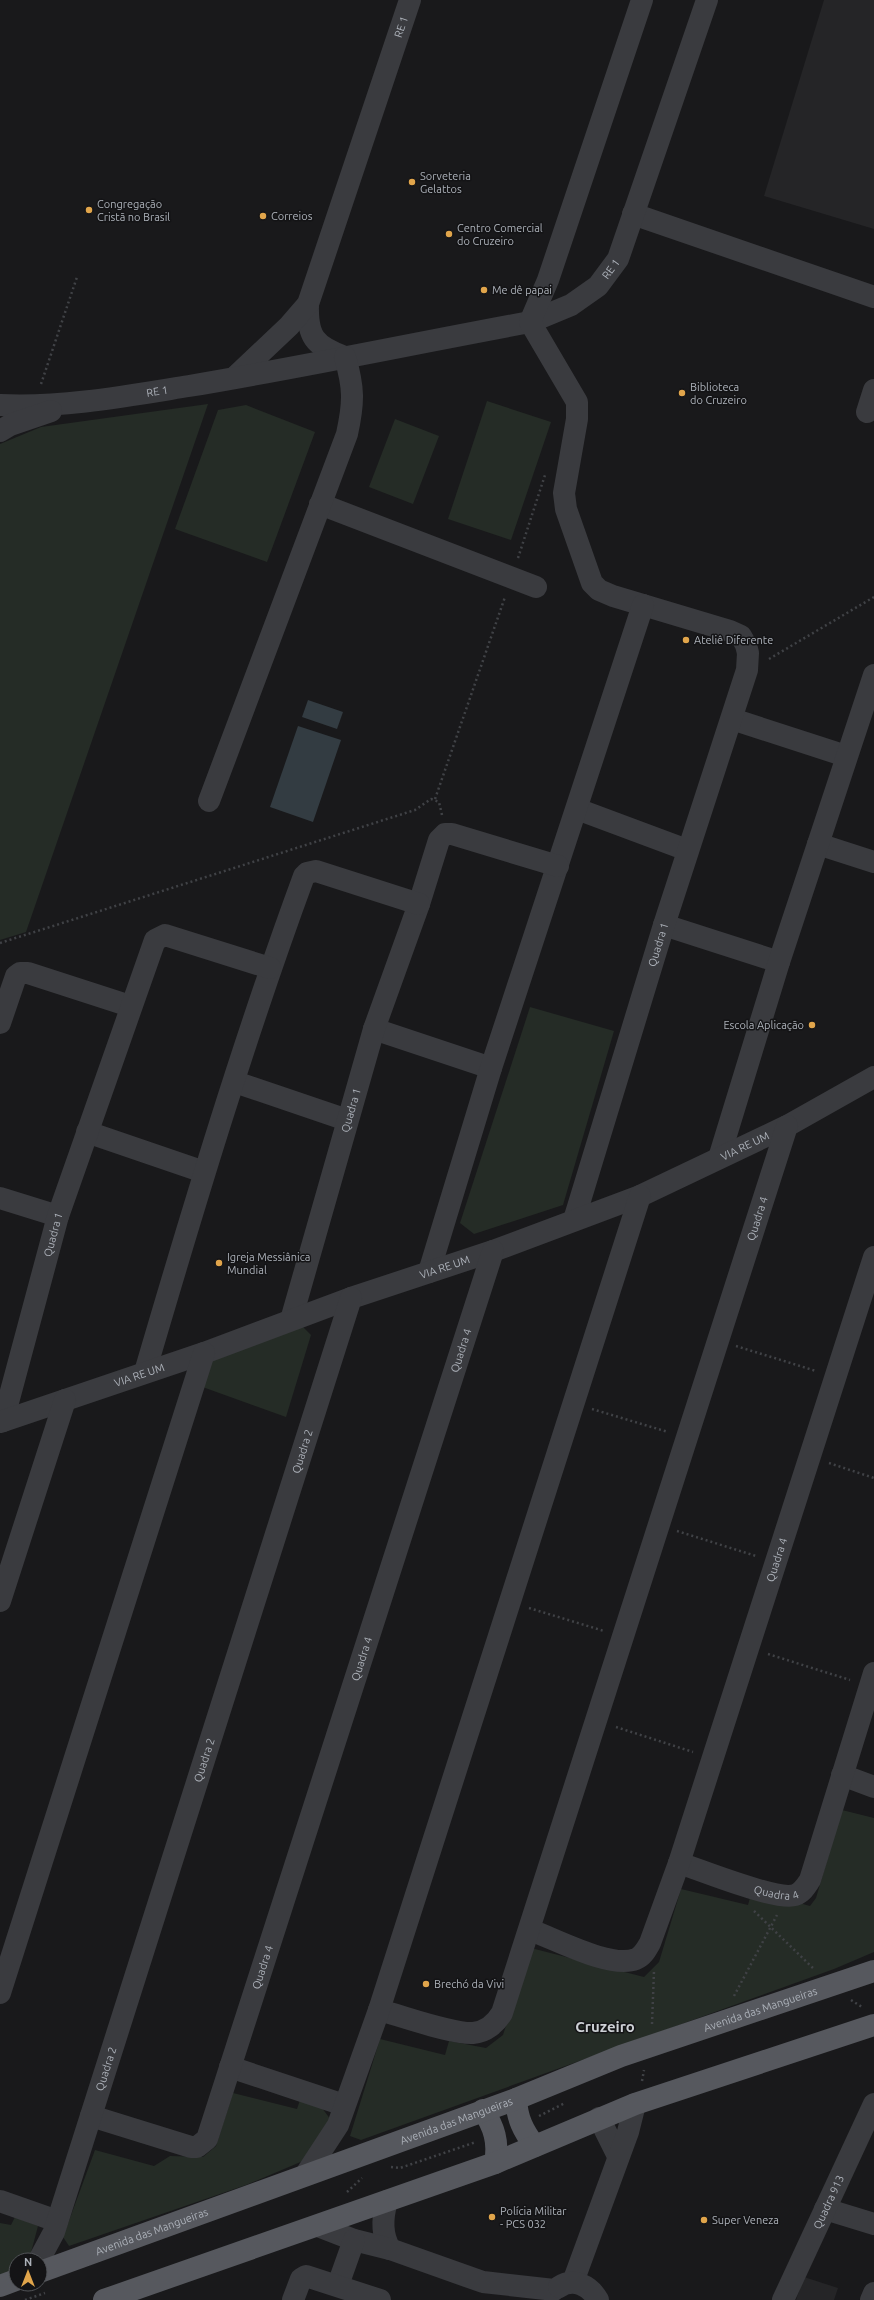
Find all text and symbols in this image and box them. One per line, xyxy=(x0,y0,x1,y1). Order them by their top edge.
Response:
street label: RE 1 xyxy=(392,15,410,39)
place label: Sorveteria Gelattos xyxy=(420,170,471,195)
marker: Sorveteria Gelattos xyxy=(407,177,417,187)
place label: Congregação Cristã no Brasil xyxy=(97,198,170,223)
marker: Congregação Cristã no Brasil xyxy=(84,205,94,215)
place label: Correios xyxy=(271,210,313,222)
marker: Correios xyxy=(258,211,268,221)
place label: Centro Comercial do Cruzeiro xyxy=(457,222,543,247)
marker: Centro Comercial do Cruzeiro xyxy=(444,229,454,239)
street label: RE 1 xyxy=(599,257,622,281)
place label: Me dê papai xyxy=(492,284,552,296)
marker: Me dê papai xyxy=(479,285,489,295)
place label: Biblioteca do Cruzeiro xyxy=(690,381,747,406)
street label: RE 1 xyxy=(145,384,169,399)
marker: Biblioteca do Cruzeiro xyxy=(677,388,687,398)
place label: Ateliê Diferente xyxy=(694,634,773,646)
marker: Ateliê Diferente xyxy=(681,635,691,645)
street label: Quadra 1 xyxy=(646,921,670,968)
place label: Escola Aplicação xyxy=(723,1019,804,1031)
marker: Escola Aplicação xyxy=(807,1020,817,1030)
street label: Quadra 1 xyxy=(339,1087,363,1134)
street label: VIA RE UM xyxy=(719,1129,771,1163)
street label: Quadra 4 xyxy=(745,1195,770,1242)
street label: Quadra 1 xyxy=(41,1211,65,1258)
place label: Igreja Messiânica Mundial xyxy=(227,1251,310,1276)
street label: VIA RE UM xyxy=(418,1253,471,1281)
marker: Igreja Messiânica Mundial xyxy=(214,1258,224,1268)
street label: Quadra 4 xyxy=(448,1327,474,1374)
street label: VIA RE UM xyxy=(113,1361,166,1389)
street label: Quadra 2 xyxy=(290,1428,315,1475)
street label: Quadra 4 xyxy=(764,1536,789,1583)
street label: Quadra 4 xyxy=(349,1635,374,1682)
street label: Quadra 2 xyxy=(191,1737,217,1784)
street label: Quadra 4 xyxy=(752,1883,801,1902)
street label: Quadra 4 xyxy=(250,1944,275,1991)
place label: Brechó da Vivi xyxy=(434,1978,504,1990)
marker: Brechó da Vivi xyxy=(421,1979,431,1989)
street label: Avenida das Mangueiras xyxy=(702,1984,819,2034)
district label: Cruzeiro xyxy=(575,2018,635,2035)
street label: Quadra 2 xyxy=(93,2045,119,2092)
street label: Avenida das Mangueiras xyxy=(398,2095,515,2147)
street label: Quadra 913 xyxy=(811,2173,846,2231)
street label: Avenida das Mangueiras xyxy=(94,2205,210,2257)
place label: Polícia Militar - PCS 032 xyxy=(500,2205,567,2230)
marker: Polícia Militar - PCS 032 xyxy=(487,2212,497,2222)
place label: Super Veneza xyxy=(712,2214,779,2226)
marker: Super Veneza xyxy=(699,2215,709,2225)
north arrow xyxy=(8,2252,48,2292)
text: N xyxy=(24,2256,32,2268)

